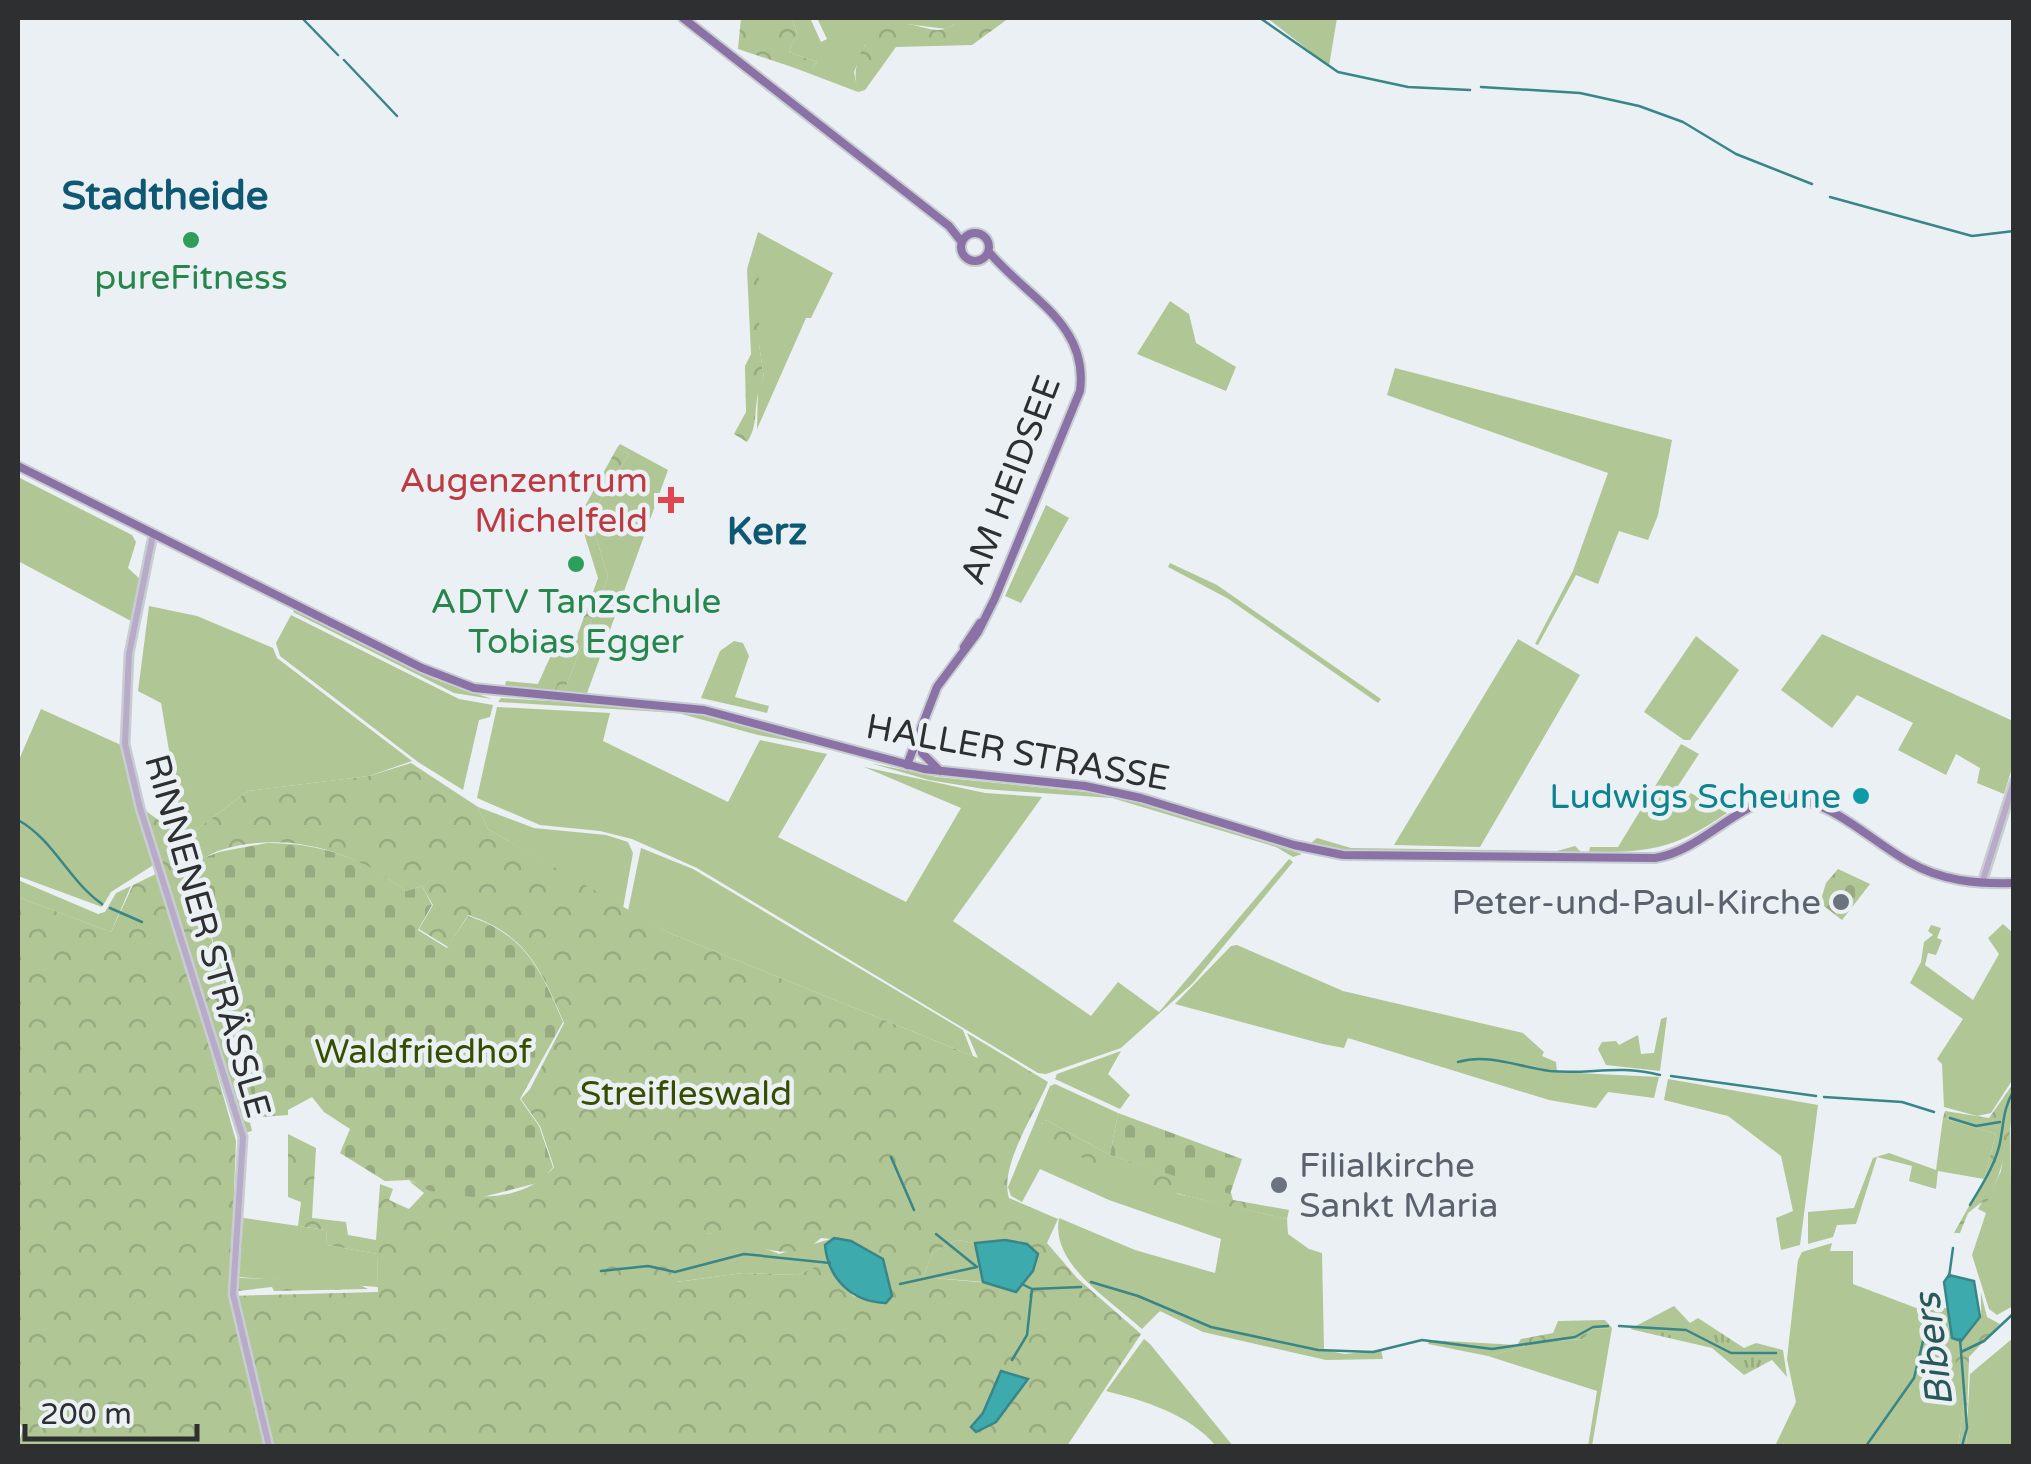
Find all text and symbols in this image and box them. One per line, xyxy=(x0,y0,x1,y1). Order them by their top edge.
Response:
district label: Stadtheide xyxy=(62,172,268,220)
marker: pureFitness xyxy=(180,229,202,251)
place label: pureFitness xyxy=(94,257,288,299)
street label: AM HEIDSEE xyxy=(952,370,1070,591)
place label: Augenzentrum Michelfeld xyxy=(399,460,648,542)
marker: Augenzentrum Michelfeld xyxy=(658,487,684,513)
district label: Kerz xyxy=(727,509,807,555)
marker: ADTV Tanzschule Tobias Egger xyxy=(565,553,587,575)
place label: ADTV Tanzschule Tobias Egger xyxy=(431,581,721,663)
street label: HALLER STRASSE xyxy=(863,706,1173,800)
street label: RINNENER STRÄSSLE xyxy=(135,750,279,1123)
place label: Ludwigs Scheune xyxy=(1549,776,1841,818)
marker: Ludwigs Scheune xyxy=(1850,785,1872,807)
place label: Peter-und-Paul-Kirche xyxy=(1451,882,1821,924)
marker: Peter-und-Paul-Kirche xyxy=(1830,891,1852,913)
park label: Waldfriedhof xyxy=(314,1031,532,1073)
park label: Streifleswald xyxy=(580,1073,792,1115)
place label: Filialkirche Sankt Maria xyxy=(1299,1145,1498,1227)
marker: Filialkirche Sankt Maria xyxy=(1268,1174,1290,1196)
water label: Bibers xyxy=(1904,1288,1964,1409)
scale bar xyxy=(25,1379,198,1441)
text: 200 m xyxy=(40,1396,132,1433)

